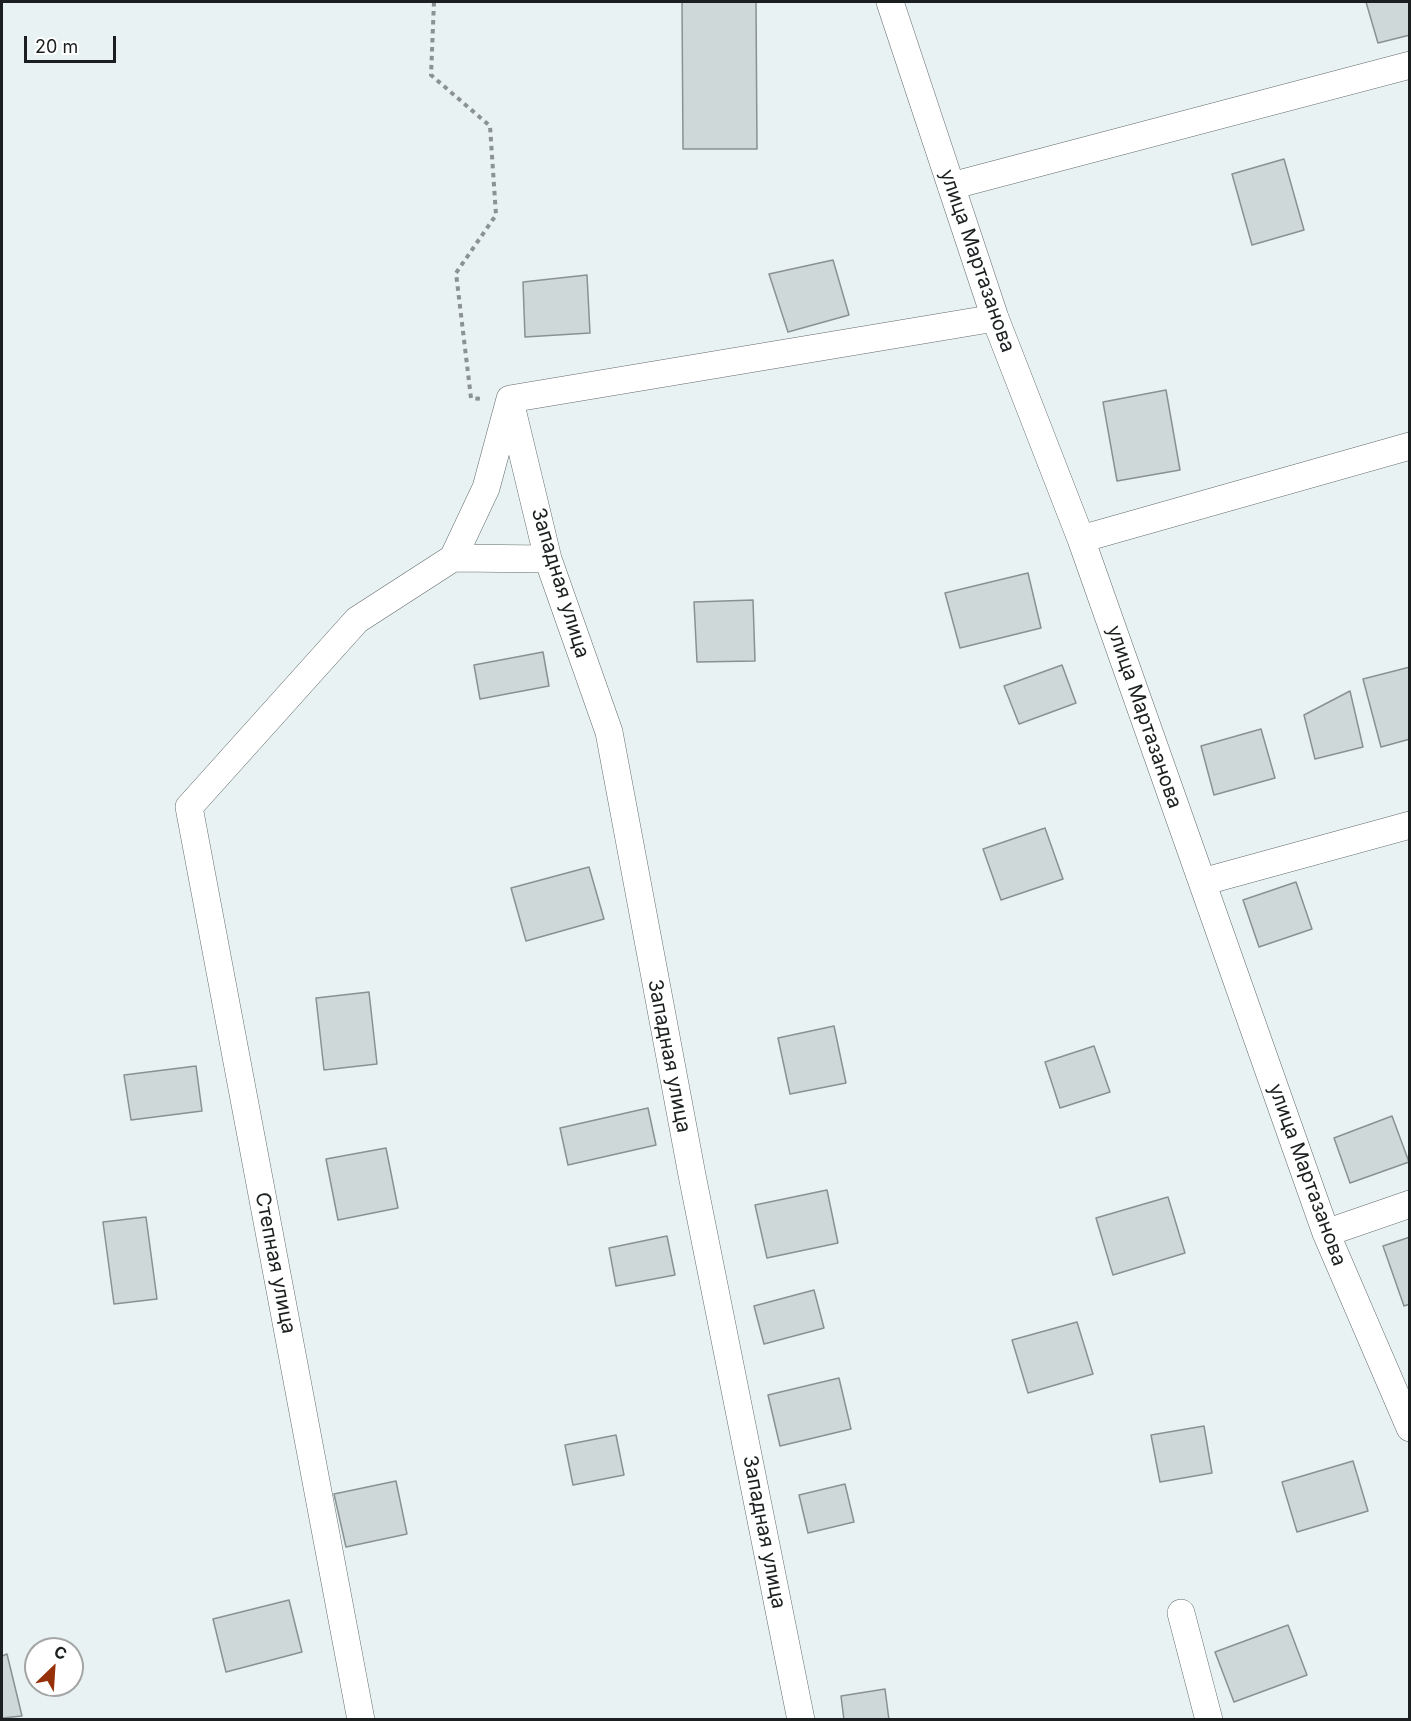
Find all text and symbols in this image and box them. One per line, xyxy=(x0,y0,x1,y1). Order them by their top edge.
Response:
scale bar xyxy=(27,24,118,62)
text: 20 m xyxy=(35,36,78,57)
street label: улица Мартазанова xyxy=(934,166,1020,356)
street label: Западная улица xyxy=(526,505,594,661)
street label: улица Мартазанова xyxy=(1101,622,1187,812)
street label: Западная улица xyxy=(642,977,696,1135)
street label: улица Мартазанова xyxy=(1263,1081,1351,1269)
street label: Степная улица xyxy=(250,1190,300,1336)
street label: Западная улица xyxy=(737,1453,791,1611)
north arrow xyxy=(24,1637,84,1697)
text: С xyxy=(51,1641,70,1664)

